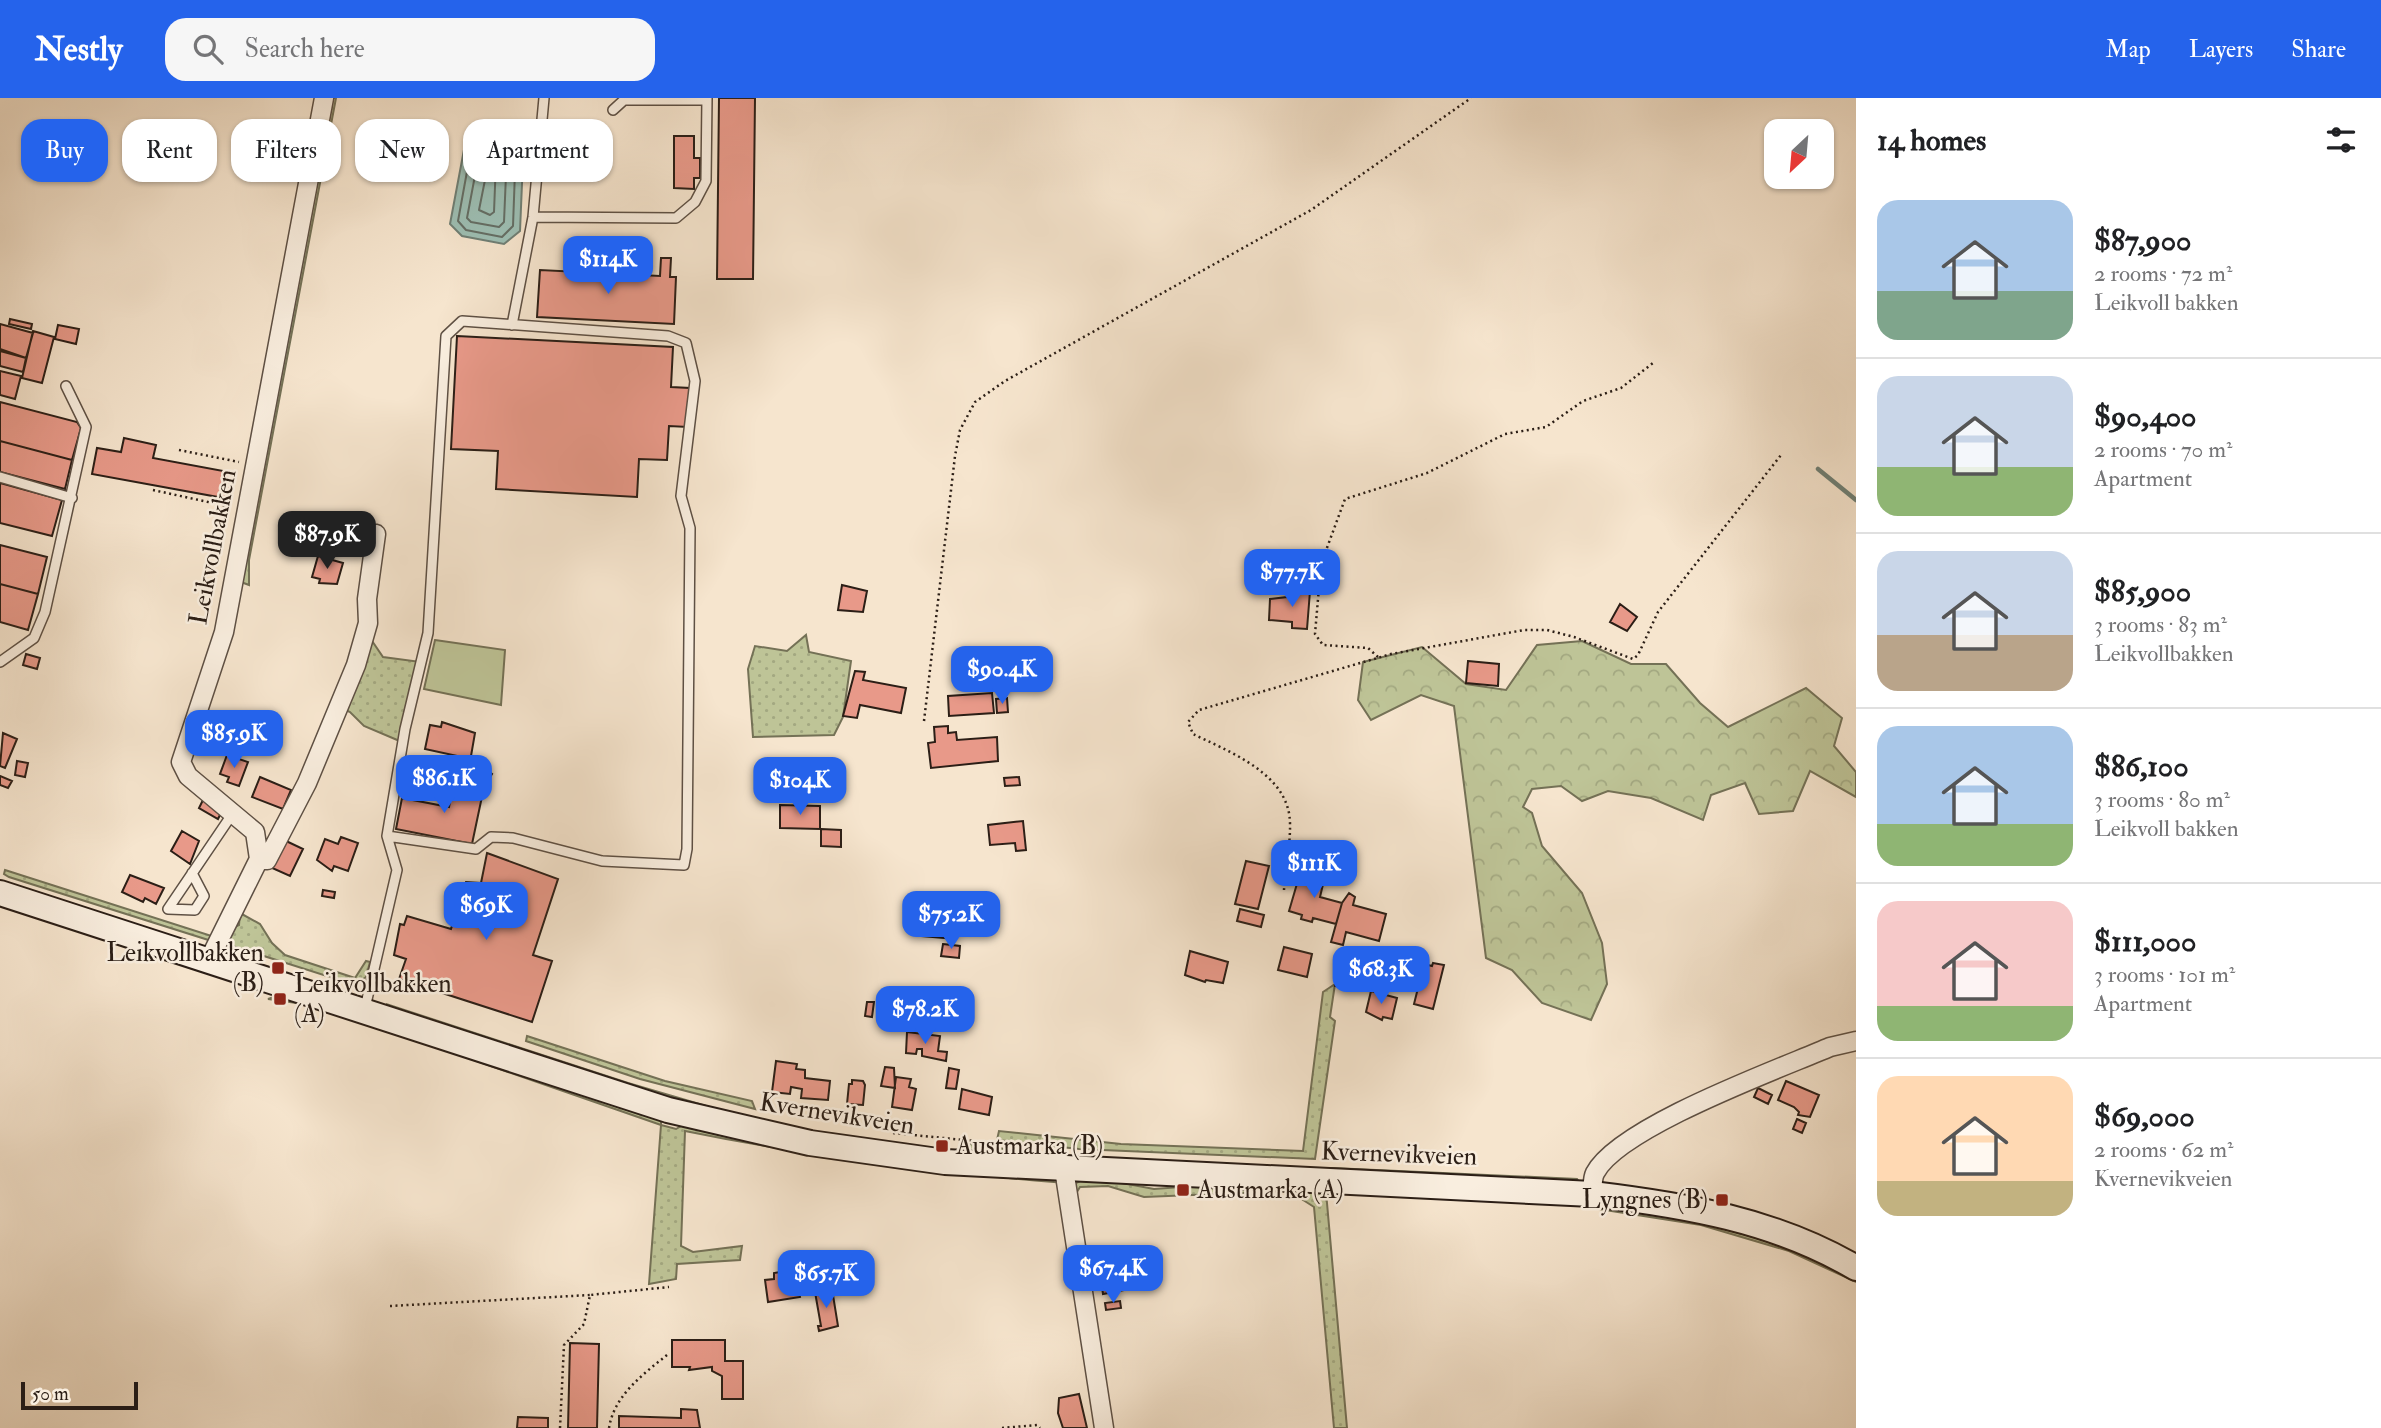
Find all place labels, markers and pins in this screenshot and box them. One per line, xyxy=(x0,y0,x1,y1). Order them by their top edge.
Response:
pin: $114K xyxy=(559,236,657,296)
pin: $87.9K xyxy=(270,512,384,571)
pin: $77.7K xyxy=(1235,550,1349,609)
pin: $90.4K xyxy=(945,646,1059,706)
pin: $85.9K xyxy=(177,710,291,770)
pin: $86.1K xyxy=(387,756,501,815)
pin: $104K xyxy=(751,758,849,817)
pin: $111K xyxy=(1265,840,1363,900)
pin: $69K xyxy=(445,882,527,942)
pin: $75.2K xyxy=(894,892,1008,951)
place label: Leikvollbakken (B) xyxy=(106,937,264,999)
pin: $68.3K xyxy=(1324,946,1438,1006)
marker: Leikvollbakken (B) xyxy=(270,960,286,976)
place label: Leikvollbakken (A) xyxy=(294,968,452,1030)
pin: $78.2K xyxy=(868,986,982,1046)
marker: Leikvollbakken (A) xyxy=(272,991,288,1007)
place label: Austmarka (B) xyxy=(955,1130,1103,1162)
marker: Austmarka (B) xyxy=(934,1138,950,1154)
place label: Austmarka (A) xyxy=(1196,1174,1344,1206)
marker: Austmarka (A) xyxy=(1175,1182,1191,1198)
place label: Lyngnes (B) xyxy=(1582,1184,1708,1216)
marker: Lyngnes (B) xyxy=(1714,1192,1730,1208)
pin: $67.4K xyxy=(1056,1246,1170,1305)
pin: $65.7K xyxy=(769,1250,883,1310)

